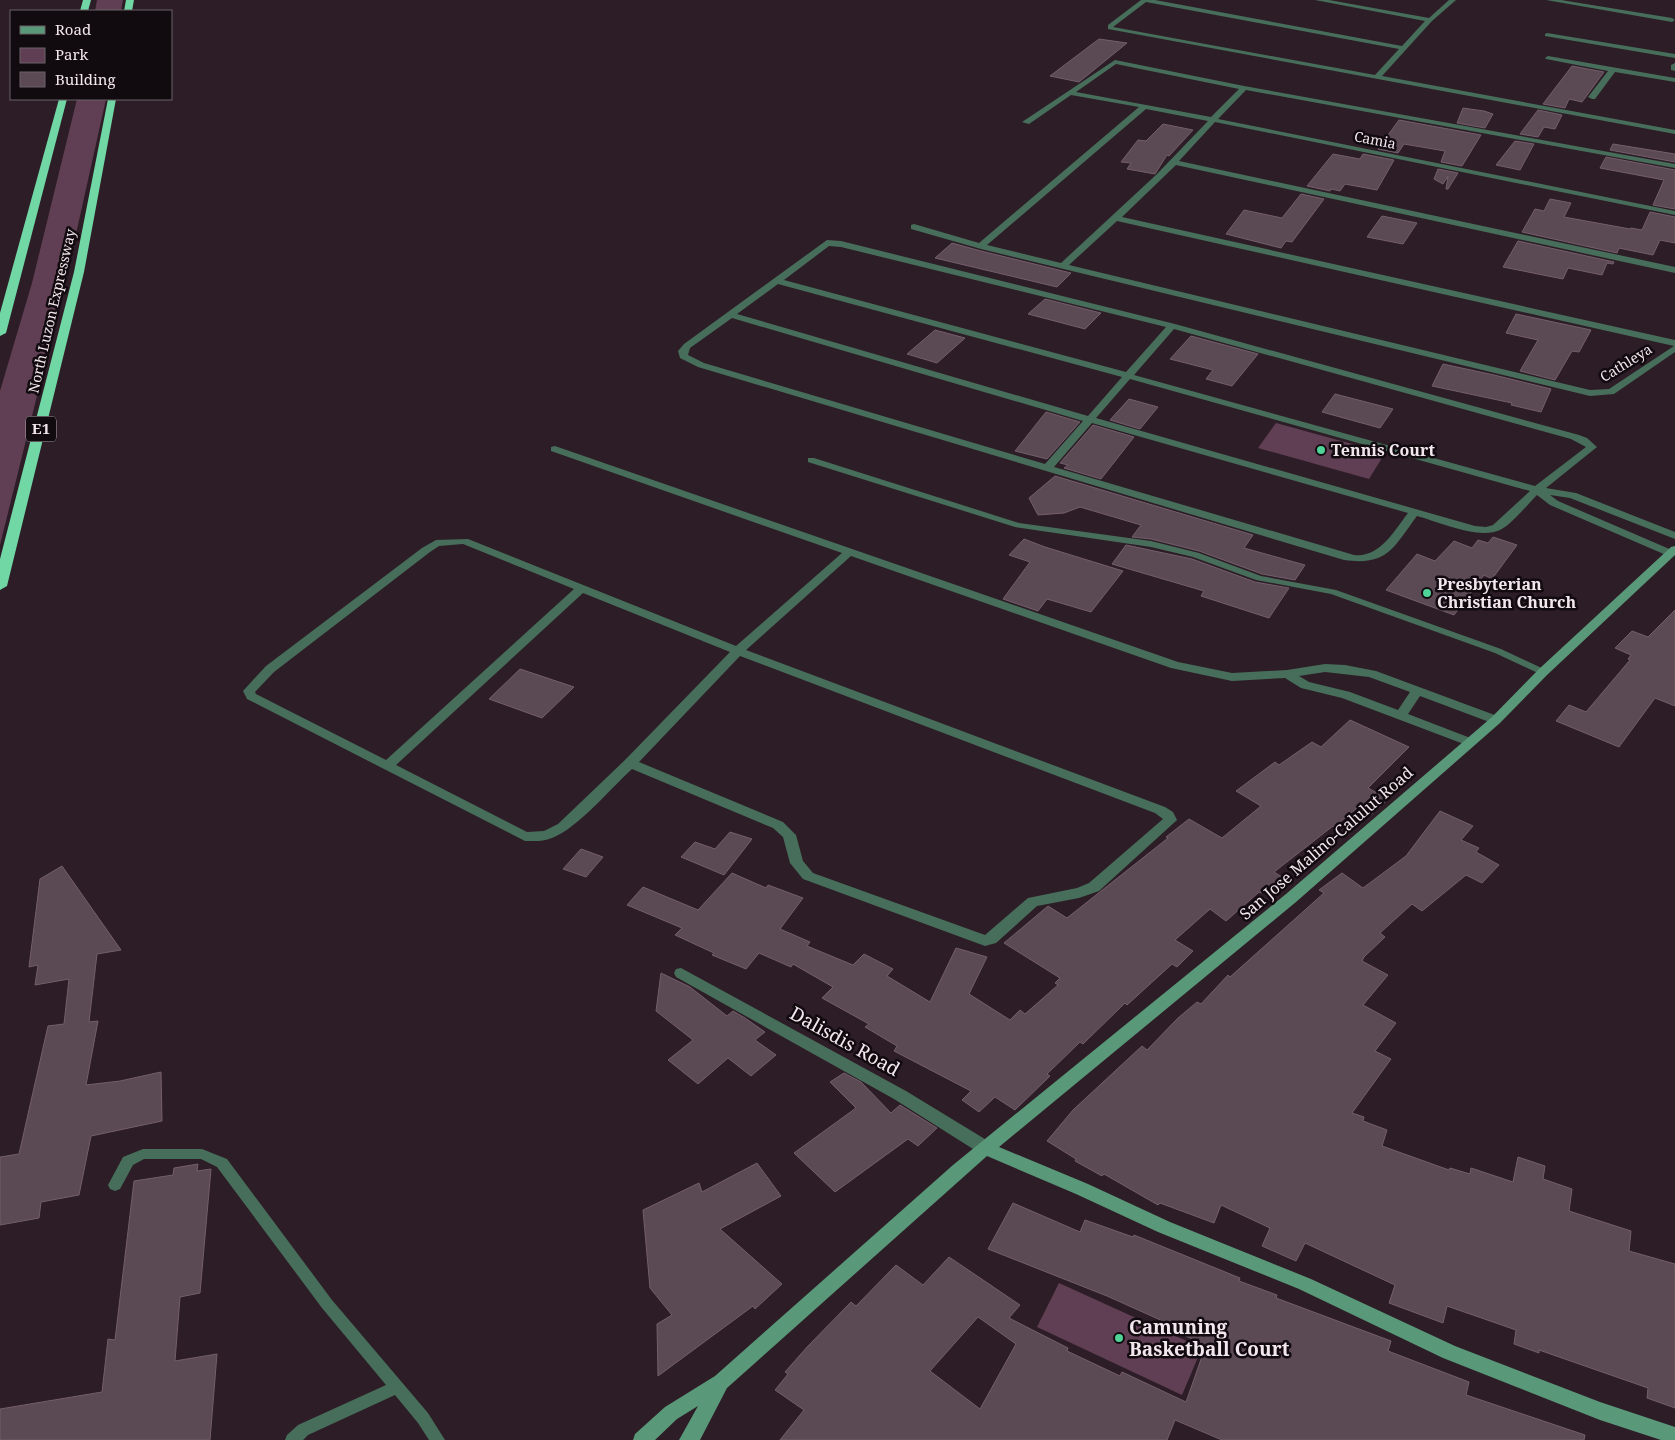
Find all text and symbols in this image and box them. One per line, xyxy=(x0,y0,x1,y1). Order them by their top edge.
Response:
legend xyxy=(10,10,172,100)
text: Road xyxy=(55,19,91,39)
text: Park xyxy=(55,44,89,64)
text: Building xyxy=(55,69,116,89)
street label: Camia xyxy=(1353,126,1398,153)
street label: North Luzon Expressway xyxy=(23,227,80,395)
street label: Cathleya xyxy=(1596,339,1655,386)
road number: E1 xyxy=(26,416,56,442)
place label: Tennis Court xyxy=(1331,439,1435,461)
marker: Tennis Court xyxy=(1315,444,1327,456)
place label: Presbyterian Christian Church xyxy=(1437,573,1576,613)
marker: Presbyterian Christian Church xyxy=(1421,587,1433,599)
street label: San Jose Malino-Calulut Road xyxy=(1235,761,1418,924)
street label: Dalisdis Road xyxy=(785,1000,905,1082)
place label: Camuning Basketball Court xyxy=(1129,1314,1290,1362)
marker: Camuning Basketball Court xyxy=(1113,1332,1125,1344)

